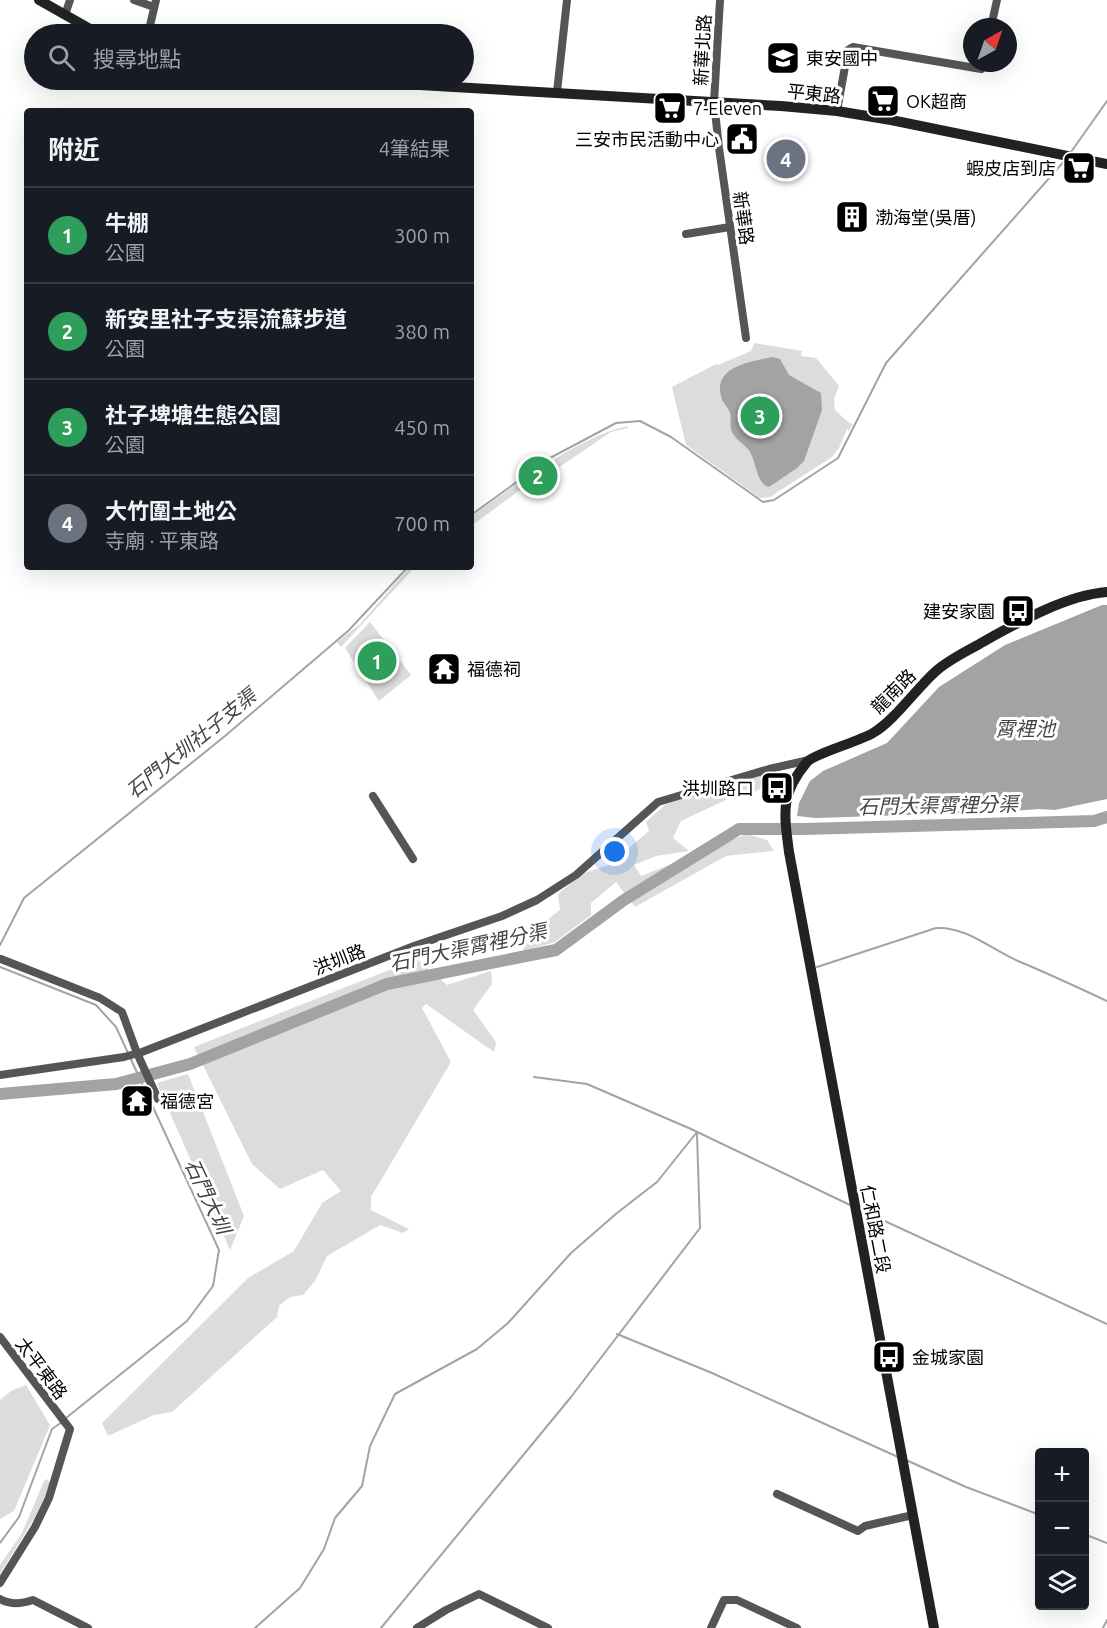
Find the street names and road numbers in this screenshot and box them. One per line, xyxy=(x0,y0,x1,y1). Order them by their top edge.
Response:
street label: 新華北路 xyxy=(690,14,714,86)
street label: 平東路 xyxy=(786,80,842,106)
street label: 新華路 xyxy=(730,190,758,246)
street label: 龍南路 xyxy=(867,665,919,717)
street label: 洪圳路 xyxy=(310,940,368,978)
street label: 仁和路二段 xyxy=(858,1183,894,1275)
street label: 太平東路 xyxy=(12,1333,72,1403)

